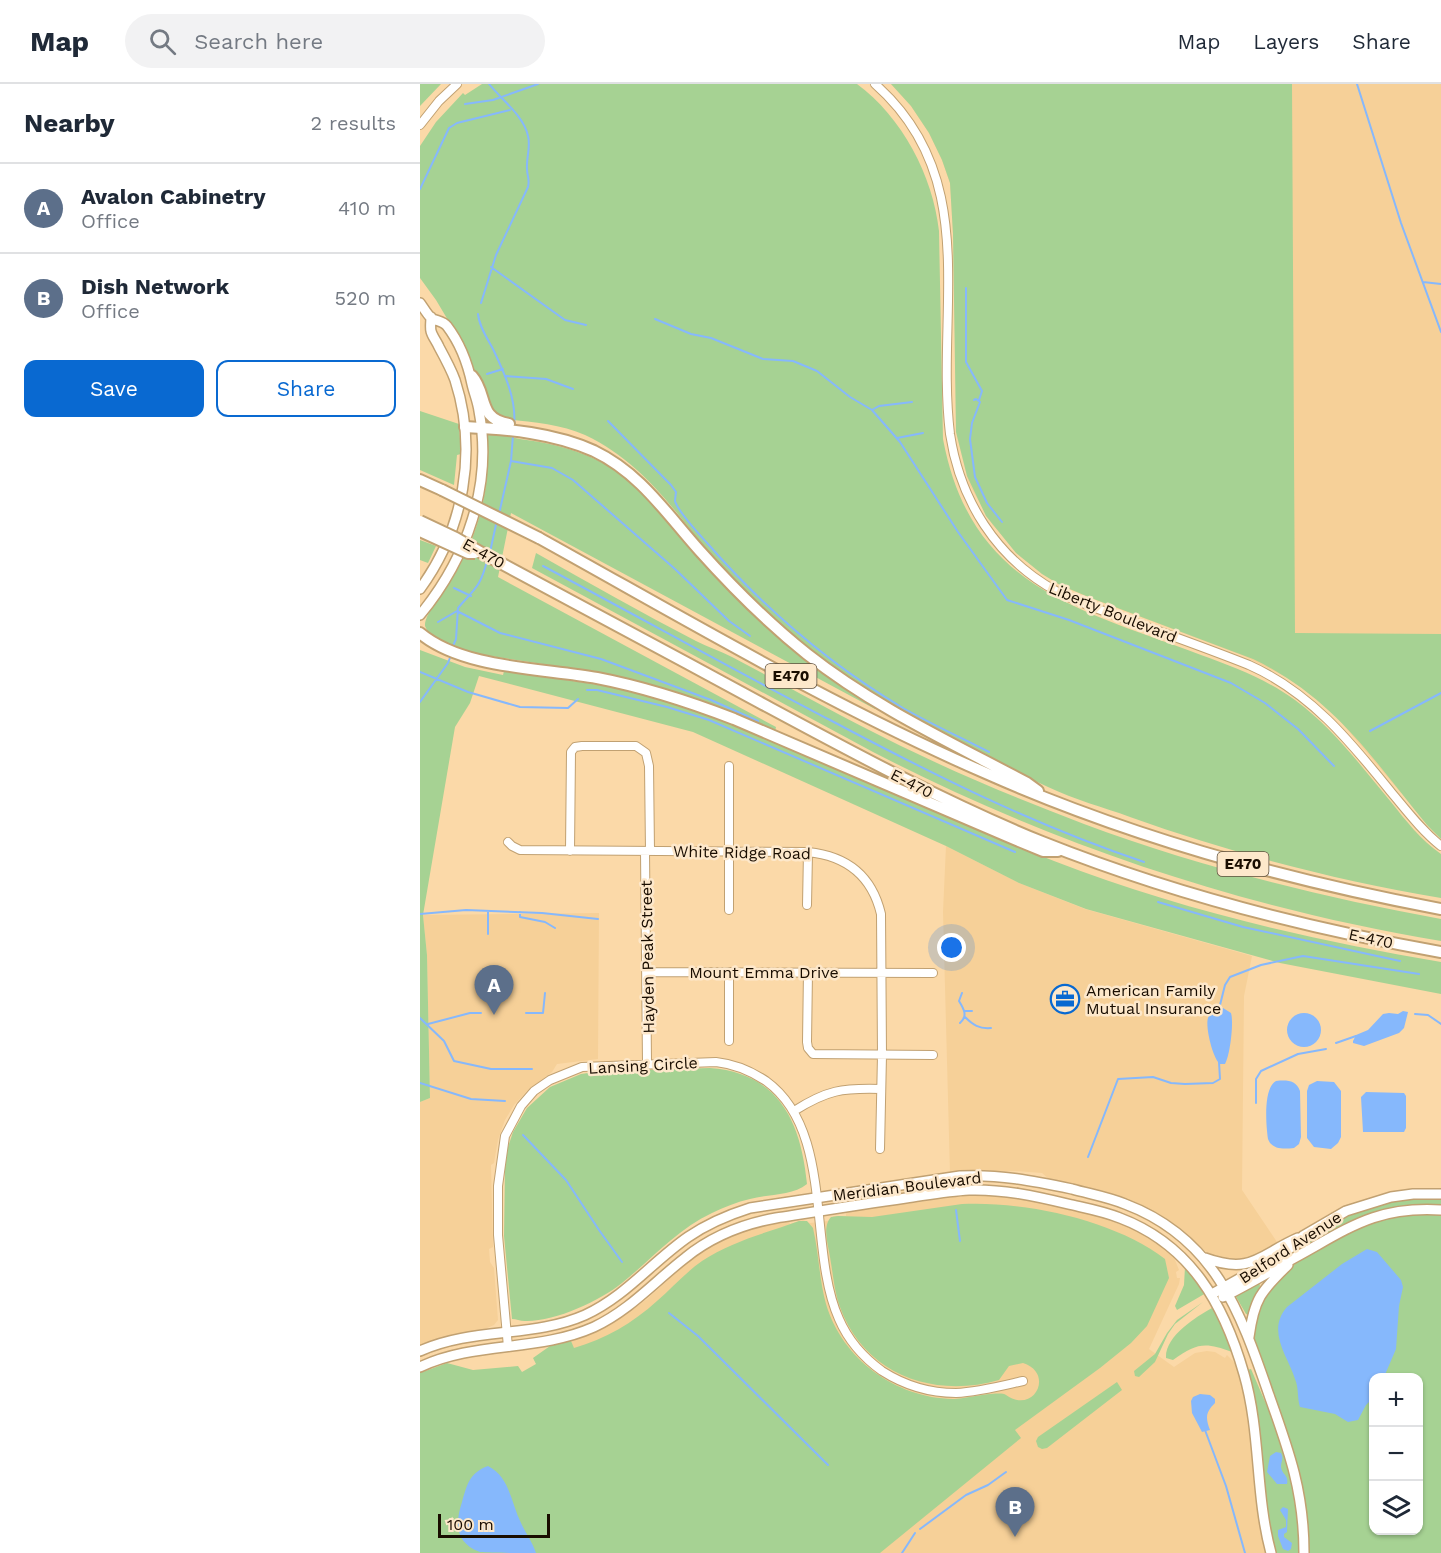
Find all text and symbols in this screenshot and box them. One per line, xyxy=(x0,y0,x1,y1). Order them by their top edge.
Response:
search box xyxy=(125,14,545,68)
text: Map xyxy=(30,25,89,58)
icon: search xyxy=(146,25,179,58)
text: Search here xyxy=(194,29,323,54)
text: Map xyxy=(1177,29,1220,54)
text: Layers xyxy=(1253,29,1319,54)
text: Share xyxy=(1352,29,1411,54)
text: Nearby xyxy=(24,108,115,138)
text: 2 results xyxy=(311,111,396,135)
text: Avalon Cabinetry xyxy=(81,184,266,209)
text: A xyxy=(37,196,50,220)
text: 410 m xyxy=(338,196,396,220)
text: Office xyxy=(81,209,140,233)
text: Dish Network xyxy=(81,274,229,299)
text: B xyxy=(37,286,50,310)
text: 520 m xyxy=(334,286,396,310)
text: Office xyxy=(81,299,140,323)
button: Save xyxy=(24,360,204,417)
button: Share xyxy=(216,360,396,417)
street label: E-470 xyxy=(459,534,508,573)
street label: Liberty Boulevard xyxy=(1046,578,1180,647)
road number: E470 xyxy=(766,664,817,688)
street label: E-470 xyxy=(887,765,936,802)
street label: White Ridge Road xyxy=(673,842,811,863)
road number: E470 xyxy=(1218,852,1268,876)
street label: Hayden Peak Street xyxy=(637,880,658,1034)
street label: E-470 xyxy=(1347,924,1395,952)
your location xyxy=(937,933,966,962)
street label: Mount Emma Drive xyxy=(689,963,839,982)
pin: A xyxy=(474,966,514,1015)
place label: American Family Mutual Insurance xyxy=(1086,981,1221,1018)
office icon: American Family Mutual Insurance xyxy=(1049,983,1081,1015)
street label: Lansing Circle xyxy=(588,1053,698,1078)
street label: Meridian Boulevard xyxy=(832,1168,982,1205)
street label: Belford Avenue xyxy=(1236,1207,1345,1288)
map controls xyxy=(1369,1373,1423,1535)
button: + xyxy=(1369,1373,1423,1427)
button: − xyxy=(1369,1427,1423,1481)
button: layers xyxy=(1369,1481,1423,1535)
pin: B xyxy=(996,1488,1034,1537)
scale bar xyxy=(438,1511,550,1538)
text: 100 m xyxy=(447,1515,494,1534)

